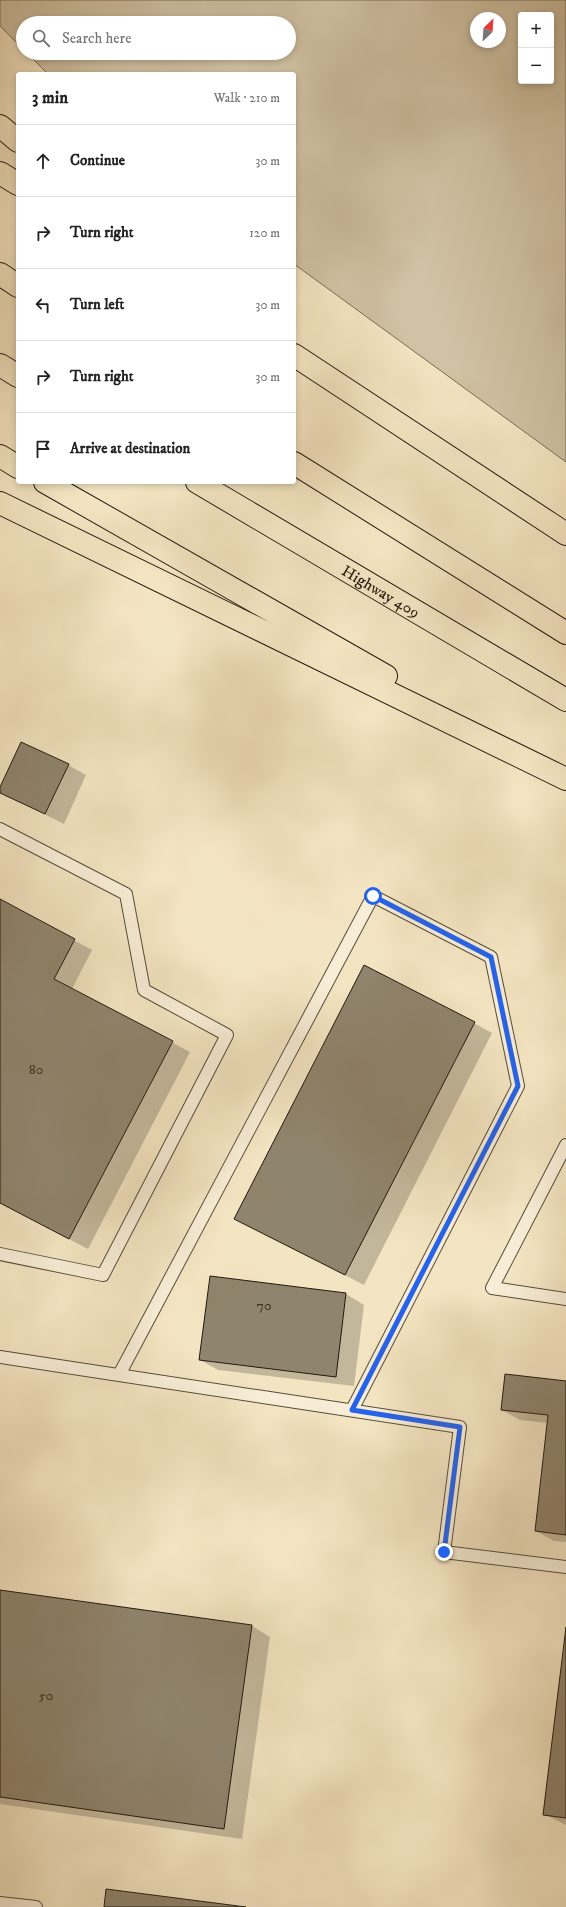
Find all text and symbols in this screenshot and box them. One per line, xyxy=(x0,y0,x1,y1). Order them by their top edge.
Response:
north arrow xyxy=(470,12,506,48)
map controls xyxy=(518,12,554,84)
button: + xyxy=(518,12,554,48)
search box xyxy=(16,16,296,60)
icon: search xyxy=(30,27,52,49)
text: Search here xyxy=(62,29,131,48)
button: − xyxy=(518,48,554,84)
text: 3 min xyxy=(32,87,68,109)
text: Walk · 210 m xyxy=(214,90,280,106)
icon: ahead xyxy=(32,150,54,172)
text: Continue xyxy=(70,151,125,170)
text: 30 m xyxy=(256,153,280,169)
icon: right xyxy=(32,222,54,244)
text: Turn right xyxy=(70,223,133,242)
text: 120 m xyxy=(249,225,280,241)
icon: left xyxy=(32,294,54,316)
text: Turn left xyxy=(70,295,124,314)
text: 30 m xyxy=(256,297,280,313)
icon: right xyxy=(32,366,54,388)
text: Turn right xyxy=(70,367,133,386)
text: 30 m xyxy=(256,369,280,385)
icon: arrive xyxy=(32,438,54,460)
text: Arrive at destination xyxy=(70,439,190,458)
street label: Highway 409 xyxy=(338,561,423,623)
route start xyxy=(364,887,382,905)
house number: 80 xyxy=(29,1061,43,1079)
house number: 70 xyxy=(257,1297,271,1315)
route end xyxy=(435,1543,453,1561)
house number: 50 xyxy=(39,1687,53,1705)

